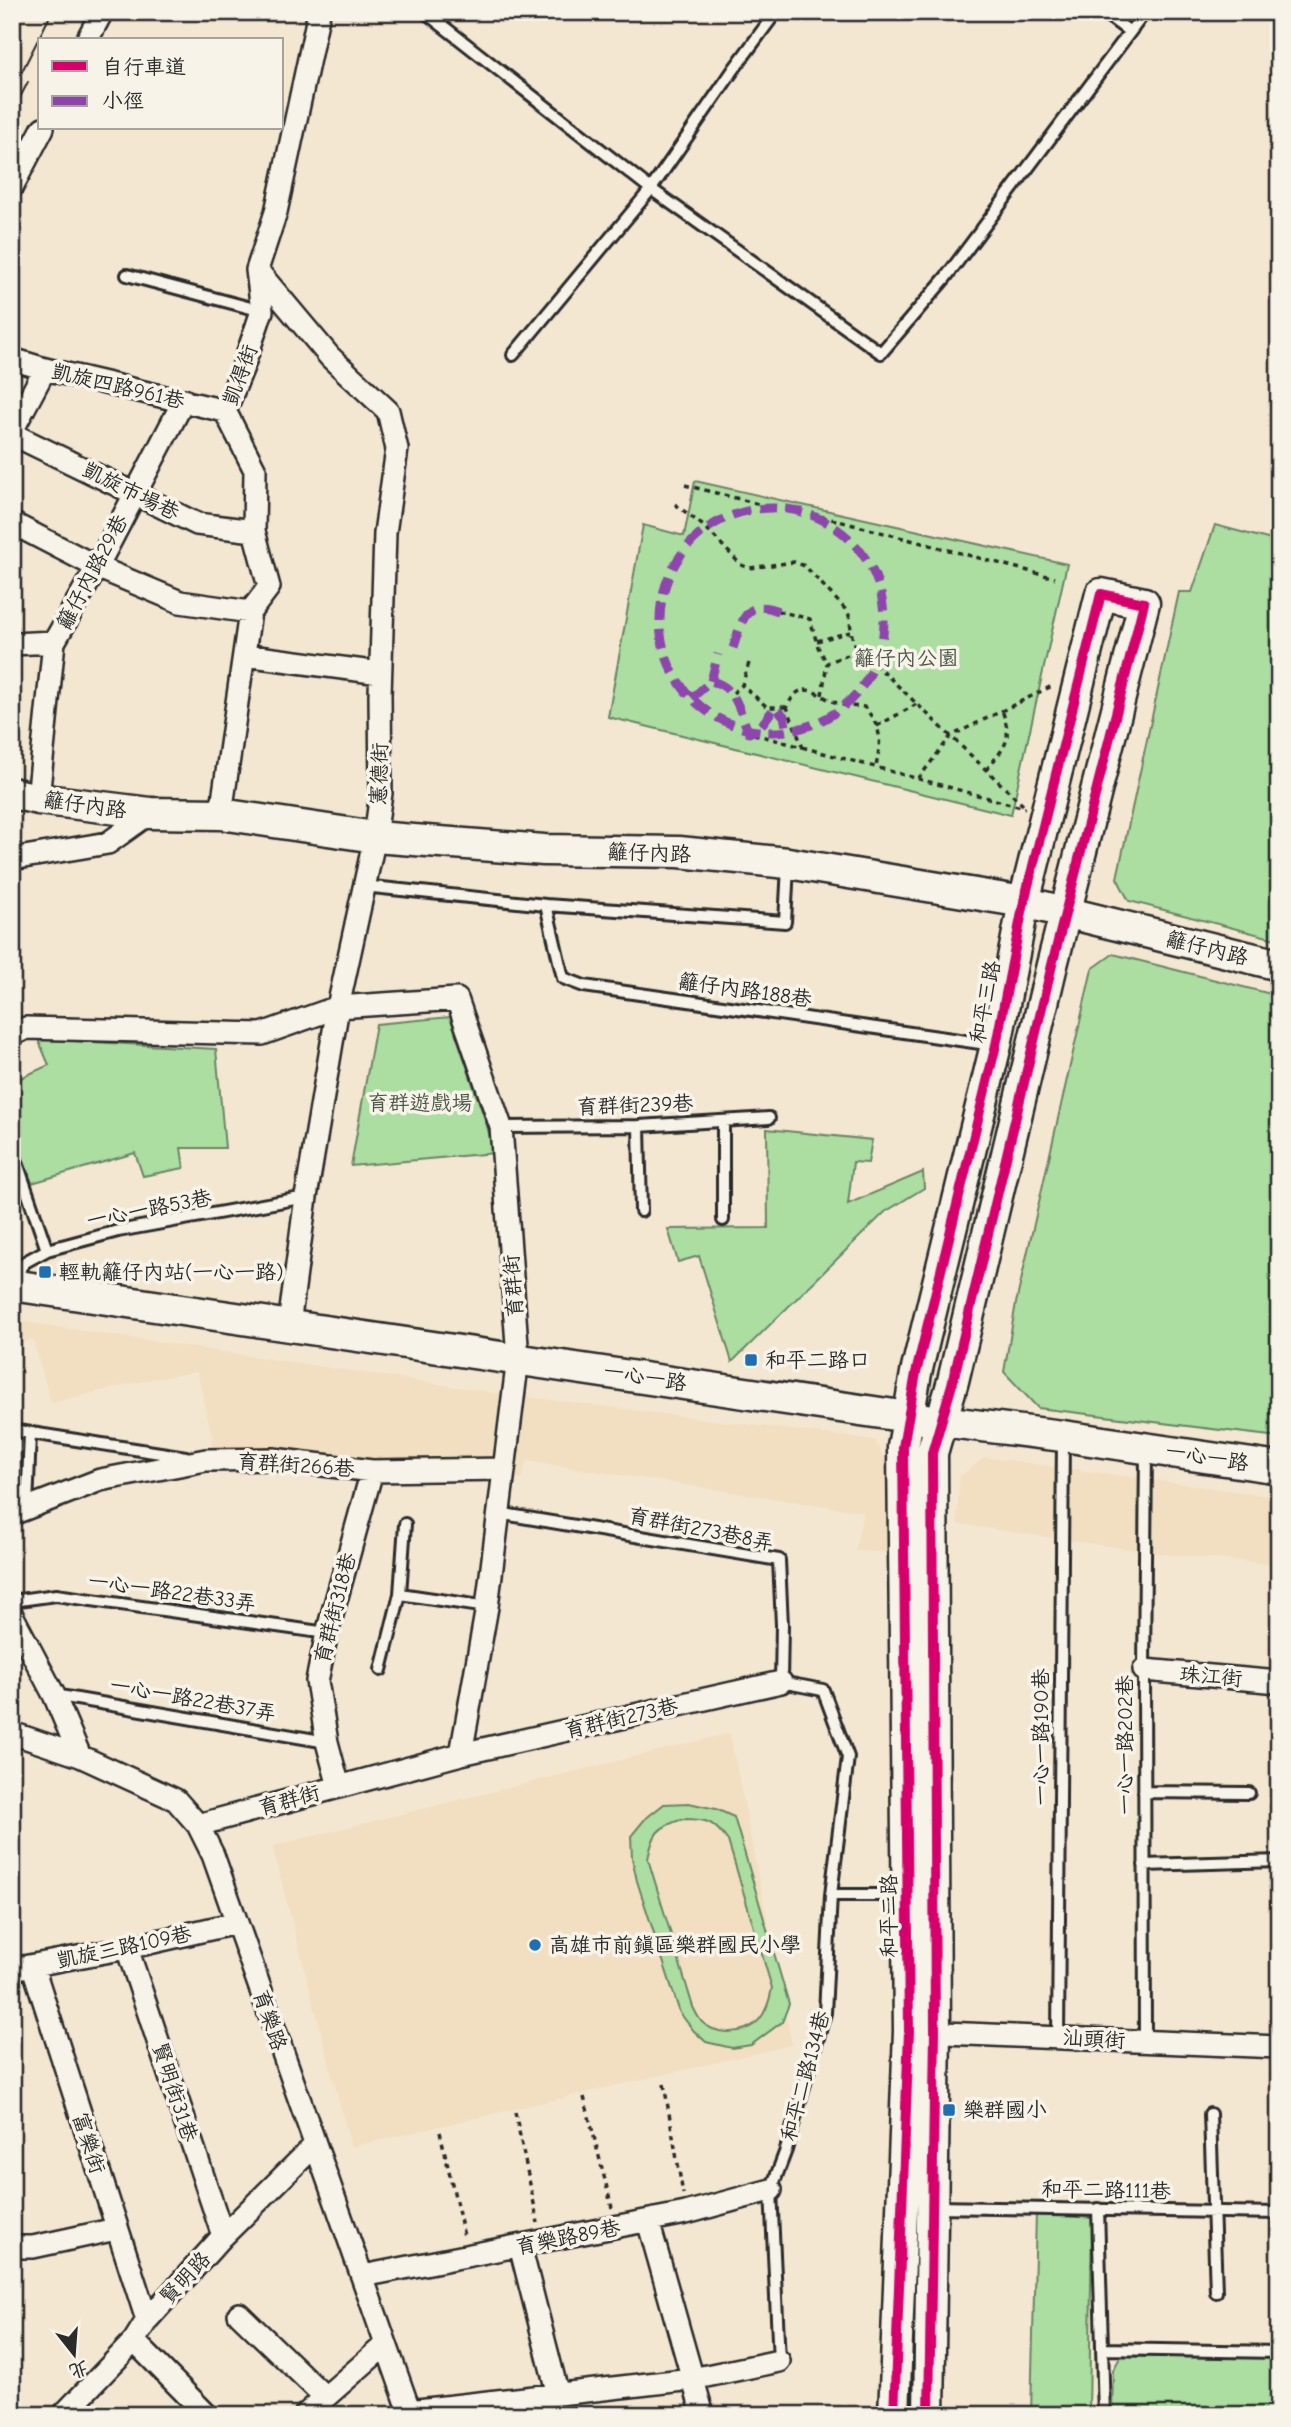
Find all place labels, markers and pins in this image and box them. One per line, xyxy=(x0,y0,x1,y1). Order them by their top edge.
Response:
place label: 輕軌籬仔內站(一心一路) xyxy=(59,1260,284,1284)
marker: 輕軌籬仔內站(一心一路) xyxy=(37,1264,53,1280)
place label: 和平二路口 xyxy=(765,1348,870,1372)
marker: 和平二路口 xyxy=(743,1352,759,1368)
place label: 高雄市前鎮區樂群國民小學 xyxy=(549,1933,801,1957)
marker: 高雄市前鎮區樂群國民小學 xyxy=(527,1937,543,1953)
place label: 樂群國小 xyxy=(963,2098,1047,2122)
marker: 樂群國小 xyxy=(941,2102,957,2118)

